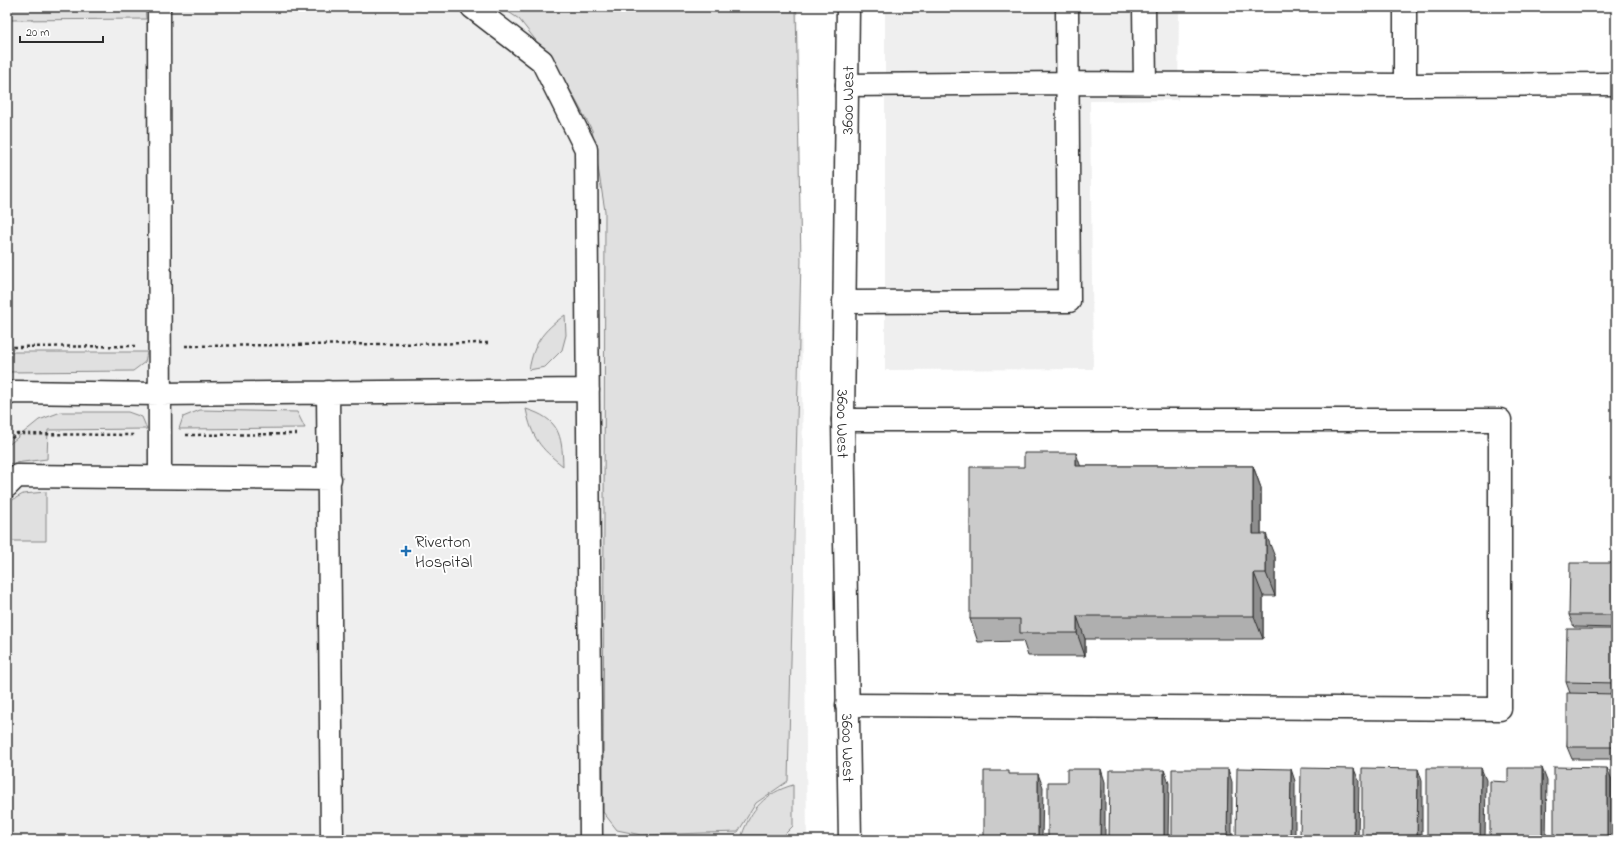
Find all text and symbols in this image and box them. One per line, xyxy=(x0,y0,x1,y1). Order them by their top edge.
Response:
scale bar xyxy=(20,18,103,44)
text: 20 m xyxy=(26,24,49,42)
street label: 3600 West xyxy=(835,65,862,135)
street label: 3600 West xyxy=(829,389,855,459)
place label: Riverton Hospital xyxy=(415,530,473,575)
marker: Riverton Hospital xyxy=(400,545,412,557)
street label: 3600 West xyxy=(834,713,860,783)

